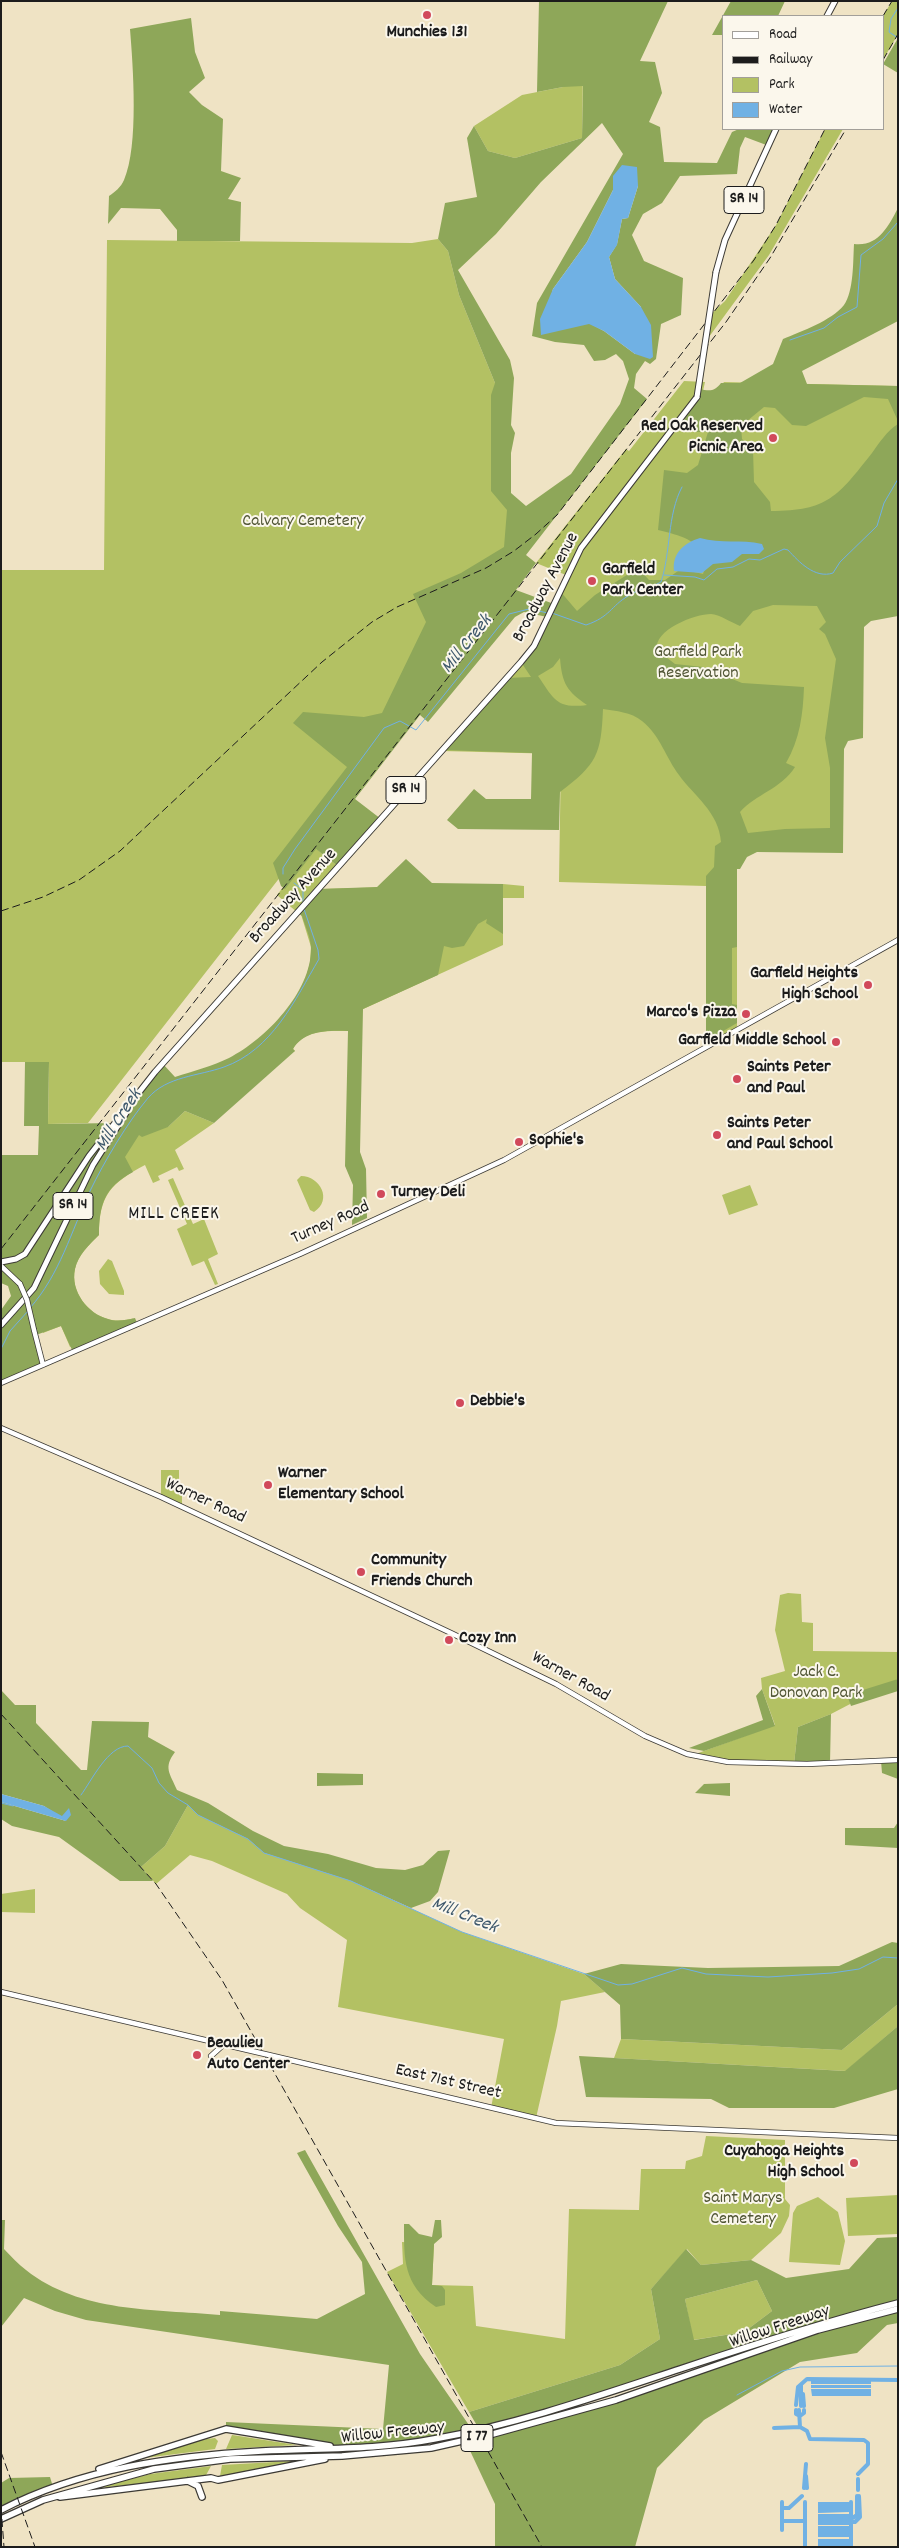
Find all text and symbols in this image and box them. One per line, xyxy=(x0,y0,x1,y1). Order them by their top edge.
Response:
marker: Munchies 131 xyxy=(421,9,433,21)
legend xyxy=(722,15,884,130)
place label: Munchies 131 xyxy=(387,23,467,45)
text: Road xyxy=(769,24,797,46)
text: Railway xyxy=(769,49,812,71)
text: Park xyxy=(769,74,795,96)
text: Water xyxy=(769,99,802,121)
road number: SR 14 xyxy=(724,186,764,214)
place label: Red Oak Reserved Picnic Area xyxy=(641,417,763,459)
marker: Red Oak Reserved Picnic Area xyxy=(767,432,779,444)
park label: Calvary Cemetery xyxy=(242,512,364,534)
street label: Broadway Avenue xyxy=(509,530,585,646)
place label: Garfield Park Center xyxy=(602,560,683,602)
marker: Garfield Park Center xyxy=(586,575,598,587)
water label: Mill Creek xyxy=(437,611,499,679)
park label: Garfield Park Reservation xyxy=(654,643,742,686)
road number: SR 14 xyxy=(386,776,426,804)
street label: Broadway Avenue xyxy=(246,845,342,949)
place label: Garfield Heights High School xyxy=(750,964,858,1006)
marker: Garfield Heights High School xyxy=(862,979,874,991)
place label: Marco's Pizza xyxy=(646,1003,736,1025)
marker: Marco's Pizza xyxy=(740,1008,752,1020)
place label: Garfield Middle School xyxy=(678,1031,826,1053)
marker: Garfield Middle School xyxy=(830,1036,842,1048)
place label: Saints Peter and Paul xyxy=(747,1058,831,1100)
marker: Saints Peter and Paul xyxy=(731,1073,743,1085)
water label: Mill Creek xyxy=(92,1086,148,1156)
place label: Saints Peter and Paul School xyxy=(727,1114,833,1156)
marker: Saints Peter and Paul School xyxy=(711,1129,723,1141)
place label: Sophie's xyxy=(529,1131,584,1153)
marker: Sophie's xyxy=(513,1136,525,1148)
place label: Turney Deli xyxy=(391,1183,465,1205)
marker: Turney Deli xyxy=(375,1188,387,1200)
road number: SR 14 xyxy=(53,1192,93,1220)
street label: Turney Road xyxy=(289,1197,373,1251)
district label: MILL CREEK xyxy=(127,1204,221,1226)
place label: Debbie's xyxy=(470,1392,525,1414)
marker: Debbie's xyxy=(454,1397,466,1409)
place label: Warner Elementary School xyxy=(278,1464,404,1506)
street label: Warner Road xyxy=(161,1474,249,1530)
marker: Warner Elementary School xyxy=(262,1479,274,1491)
place label: Community Friends Church xyxy=(371,1551,472,1594)
marker: Community Friends Church xyxy=(355,1566,367,1578)
place label: Cozy Inn xyxy=(459,1629,516,1651)
marker: Cozy Inn xyxy=(443,1634,455,1646)
street label: Warner Road xyxy=(527,1648,613,1708)
park label: Jack C. Donovan Park xyxy=(770,1663,862,1706)
water label: Mill Creek xyxy=(428,1894,500,1940)
place label: Beaulieu Auto Center xyxy=(207,2034,290,2076)
marker: Beaulieu Auto Center xyxy=(191,2049,203,2061)
street label: East 71st Street xyxy=(393,2060,503,2106)
place label: Cuyahoga Heights High School xyxy=(724,2142,844,2184)
marker: Cuyahoga Heights High School xyxy=(848,2157,860,2169)
park label: Saint Marys Cemetery xyxy=(703,2189,783,2232)
street label: Willow Freeway xyxy=(727,2302,833,2354)
street label: Willow Freeway xyxy=(340,2418,446,2450)
road number: I 77 xyxy=(461,2424,493,2452)

